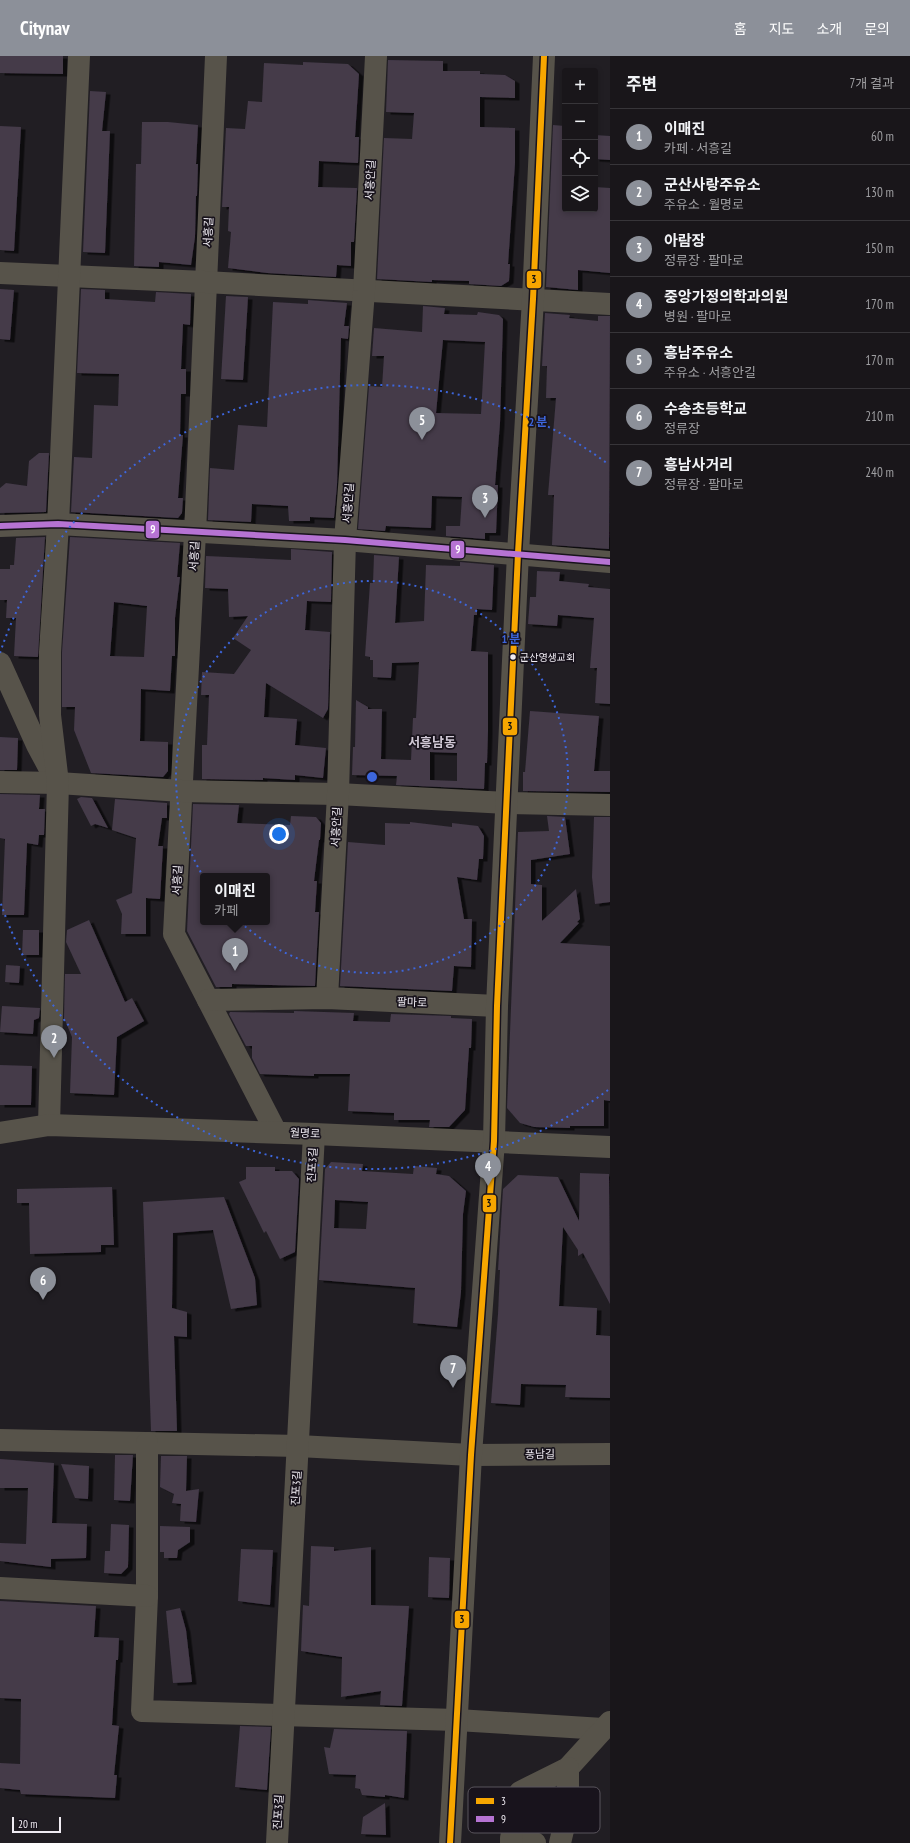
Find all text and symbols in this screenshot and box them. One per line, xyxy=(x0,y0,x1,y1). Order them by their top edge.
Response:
text: Citynav xyxy=(20,16,70,40)
text: 홈 xyxy=(734,20,747,38)
text: 지도 xyxy=(769,20,794,38)
text: 소개 xyxy=(816,20,842,38)
text: 문의 xyxy=(864,20,890,38)
map controls xyxy=(562,68,598,212)
button: + xyxy=(562,68,598,104)
text: 주변 xyxy=(626,73,657,95)
text: 7개 결과 xyxy=(850,75,894,92)
button: − xyxy=(562,104,598,140)
text: 이매진 xyxy=(664,119,705,138)
text: 1 xyxy=(636,128,642,145)
text: 60 m xyxy=(871,128,894,145)
button: locate xyxy=(562,140,598,176)
text: 카페 · 서흥길 xyxy=(664,140,732,157)
street label: 서흥안길 xyxy=(362,159,378,201)
text: 군산사랑주유소 xyxy=(664,175,761,194)
button: layers xyxy=(562,176,598,212)
text: 2 xyxy=(636,184,642,201)
text: 130 m xyxy=(865,184,894,201)
text: 주유소 · 월명로 xyxy=(664,196,744,213)
street label: 서흥길 xyxy=(200,216,216,248)
text: 아람장 xyxy=(664,231,705,250)
text: 3 xyxy=(636,240,642,257)
text: 150 m xyxy=(865,240,894,257)
text: 정류장 · 팔마로 xyxy=(664,252,744,269)
line badge: 3 xyxy=(526,270,542,289)
text: 3 xyxy=(531,272,537,286)
text: 중앙가정의학과의원 xyxy=(664,287,788,306)
text: 4 xyxy=(636,296,642,313)
text: 170 m xyxy=(865,296,894,313)
text: 병원 · 팔마로 xyxy=(664,308,732,325)
text: 흥남주유소 xyxy=(664,343,733,362)
text: 5 xyxy=(636,352,642,369)
text: 170 m xyxy=(865,352,894,369)
text: 주유소 · 서흥안길 xyxy=(664,364,756,381)
text: 수송초등학교 xyxy=(664,399,747,418)
pin: 5 xyxy=(409,407,435,440)
text: 6 xyxy=(636,408,642,425)
text: 210 m xyxy=(865,408,894,425)
text: 2 분 xyxy=(528,414,548,429)
text: 정류장 xyxy=(664,420,700,437)
text: 흥남사거리 xyxy=(664,455,733,474)
text: 7 xyxy=(636,464,642,481)
text: 240 m xyxy=(865,464,894,481)
text: 정류장 · 팔마로 xyxy=(664,476,744,493)
street label: 서흥안길 xyxy=(340,482,356,524)
pin: 3 xyxy=(472,485,498,518)
line badge: 9 xyxy=(145,520,160,539)
text: 9 xyxy=(150,522,156,536)
street label: 서흥길 xyxy=(186,540,202,572)
line badge: 9 xyxy=(450,540,465,559)
text: 9 xyxy=(455,542,461,556)
text: 1 분 xyxy=(501,631,521,646)
place label: 군산영생교회 xyxy=(520,651,575,664)
marker: 군산영생교회 xyxy=(508,652,518,662)
line badge: 3 xyxy=(502,717,518,736)
text: 3 xyxy=(507,719,513,733)
district label: 서흥남동 xyxy=(408,734,456,751)
centre of rings xyxy=(365,770,379,784)
street label: 서흥안길 xyxy=(328,806,344,848)
your location xyxy=(269,824,289,844)
street label: 서흥길 xyxy=(169,864,185,896)
popup xyxy=(200,873,270,925)
text: 이매진 xyxy=(214,881,256,900)
text: 카페 xyxy=(214,902,238,919)
pin: 1 xyxy=(222,938,248,971)
street label: 팔마로 xyxy=(397,994,427,1010)
pin: 2 xyxy=(41,1025,67,1058)
street label: 월명로 xyxy=(290,1125,320,1141)
street label: 진포3길 xyxy=(304,1147,320,1183)
pin: 4 xyxy=(475,1153,501,1186)
line badge: 3 xyxy=(482,1194,497,1213)
text: 3 xyxy=(486,1196,492,1210)
pin: 6 xyxy=(30,1267,56,1300)
pin: 7 xyxy=(440,1355,466,1388)
street label: 풍남길 xyxy=(525,1447,555,1461)
street label: 진포3길 xyxy=(288,1470,304,1506)
line badge: 3 xyxy=(454,1610,470,1629)
text: 3 xyxy=(459,1612,465,1626)
legend xyxy=(468,1787,600,1833)
street label: 진포3길 xyxy=(270,1794,286,1830)
text: 3 xyxy=(501,1794,506,1808)
text: 9 xyxy=(501,1812,506,1826)
scale bar xyxy=(12,1815,61,1834)
text: 20 m xyxy=(18,1817,37,1831)

